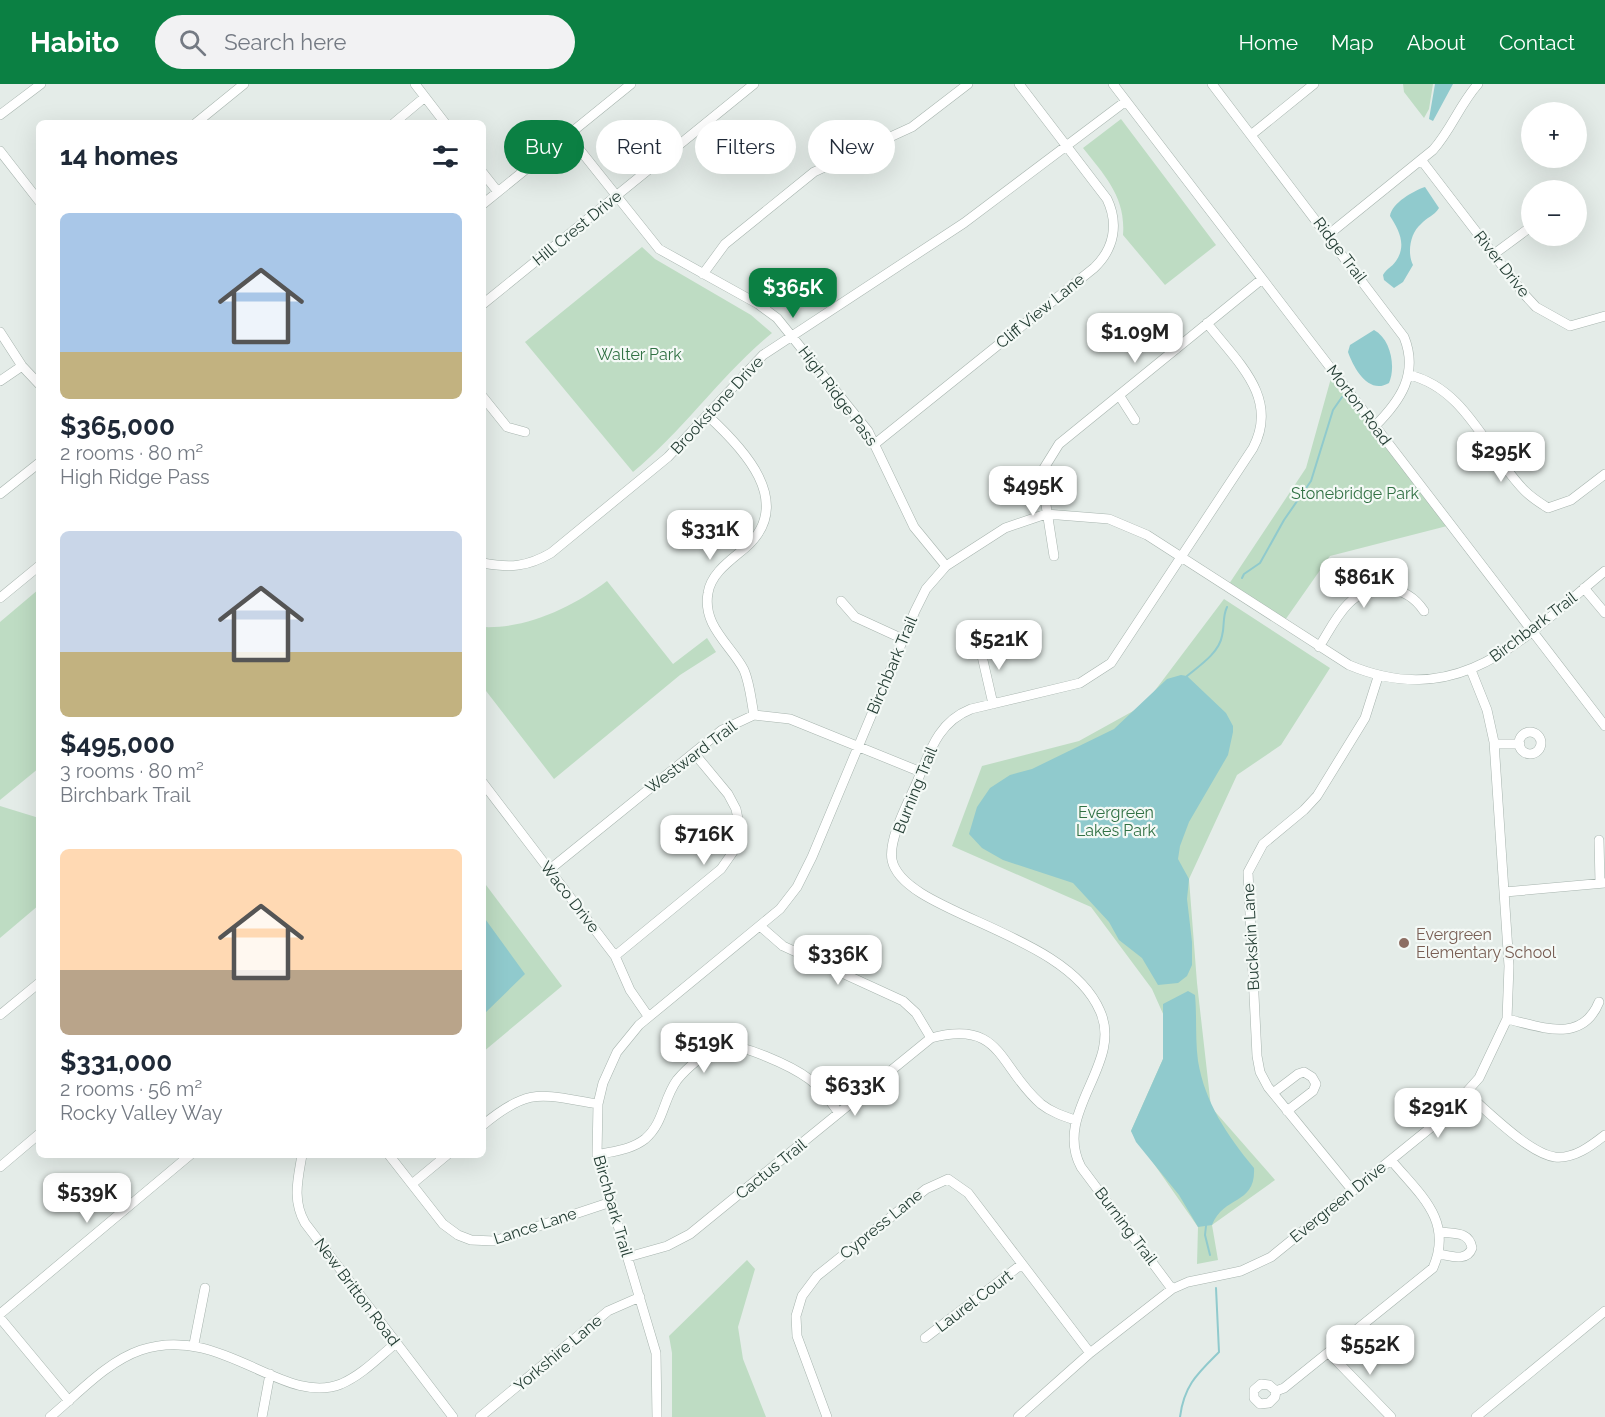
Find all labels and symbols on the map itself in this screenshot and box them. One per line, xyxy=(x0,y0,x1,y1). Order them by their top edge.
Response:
street label: Hill Crest Drive xyxy=(529,186,625,270)
street label: Ridge Trail xyxy=(1309,213,1371,287)
street label: River Drive xyxy=(1470,227,1534,301)
pin: $365K xyxy=(751,268,835,319)
street label: Cliff View Lane xyxy=(992,270,1088,352)
pin: $1.09M xyxy=(1086,313,1184,364)
street label: High Ridge Pass xyxy=(794,342,882,450)
park label: Walter Park xyxy=(596,345,682,364)
street label: Brookstone Drive xyxy=(667,352,767,458)
street label: Morton Road xyxy=(1323,361,1395,449)
pin: $295K xyxy=(1459,432,1543,483)
pin: $495K xyxy=(991,466,1075,517)
park label: Stonebridge Park xyxy=(1291,484,1420,503)
pin: $331K xyxy=(668,510,752,561)
pin: $861K xyxy=(1322,558,1406,609)
street label: Birchbark Trail xyxy=(1486,588,1581,666)
street label: Birchbark Trail xyxy=(863,613,921,717)
pin: $521K xyxy=(957,620,1041,671)
street label: Westward Trail xyxy=(642,716,741,797)
street label: Burning Trail xyxy=(889,743,941,836)
park label: Evergreen Lakes Park xyxy=(1076,803,1157,840)
pin: $716K xyxy=(662,815,746,866)
street label: Waco Drive xyxy=(536,858,604,936)
street label: Buckskin Lane xyxy=(1239,883,1263,991)
place label: Evergreen Elementary School xyxy=(1416,925,1557,962)
pin: $336K xyxy=(796,935,880,986)
marker: Evergreen Elementary School xyxy=(1397,936,1411,950)
pin: $519K xyxy=(662,1023,746,1074)
pin: $633K xyxy=(813,1066,897,1117)
pin: $291K xyxy=(1396,1088,1480,1139)
street label: Cactus Trail xyxy=(732,1134,811,1203)
street label: Birchbark Trail xyxy=(589,1153,637,1259)
street label: Evergreen Drive xyxy=(1286,1157,1390,1247)
pin: $539K xyxy=(45,1173,129,1224)
street label: Burning Trail xyxy=(1091,1184,1162,1269)
street label: Cypress Lane xyxy=(836,1185,926,1263)
street label: Lance Lane xyxy=(491,1204,579,1248)
street label: New Britton Road xyxy=(310,1234,404,1350)
street label: Laurel Court xyxy=(932,1266,1017,1336)
street label: Yorkshire Lane xyxy=(510,1311,606,1395)
pin: $552K xyxy=(1328,1325,1412,1376)

